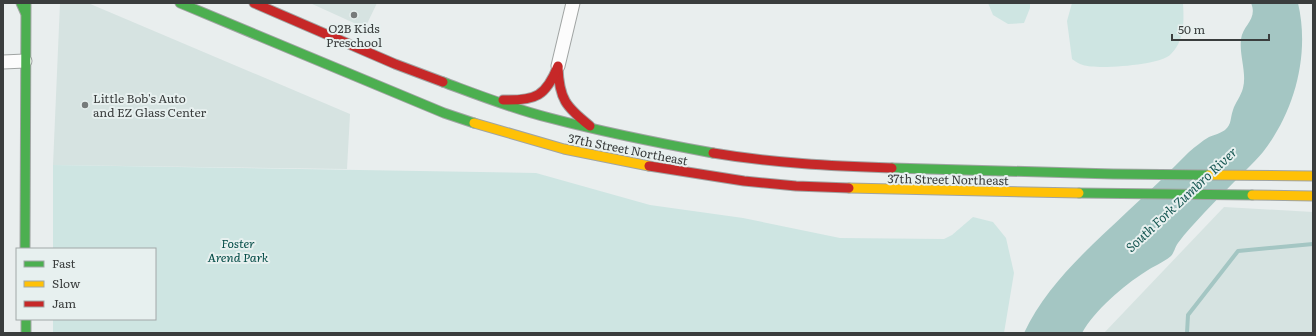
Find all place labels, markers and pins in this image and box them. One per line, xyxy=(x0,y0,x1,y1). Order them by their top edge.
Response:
marker: O2B Kids Preschool xyxy=(349,10,359,20)
place label: O2B Kids Preschool xyxy=(326,19,382,51)
place label: Little Bob's Auto and EZ Glass Center xyxy=(93,89,206,121)
marker: Little Bob's Auto and EZ Glass Center xyxy=(80,100,90,110)

